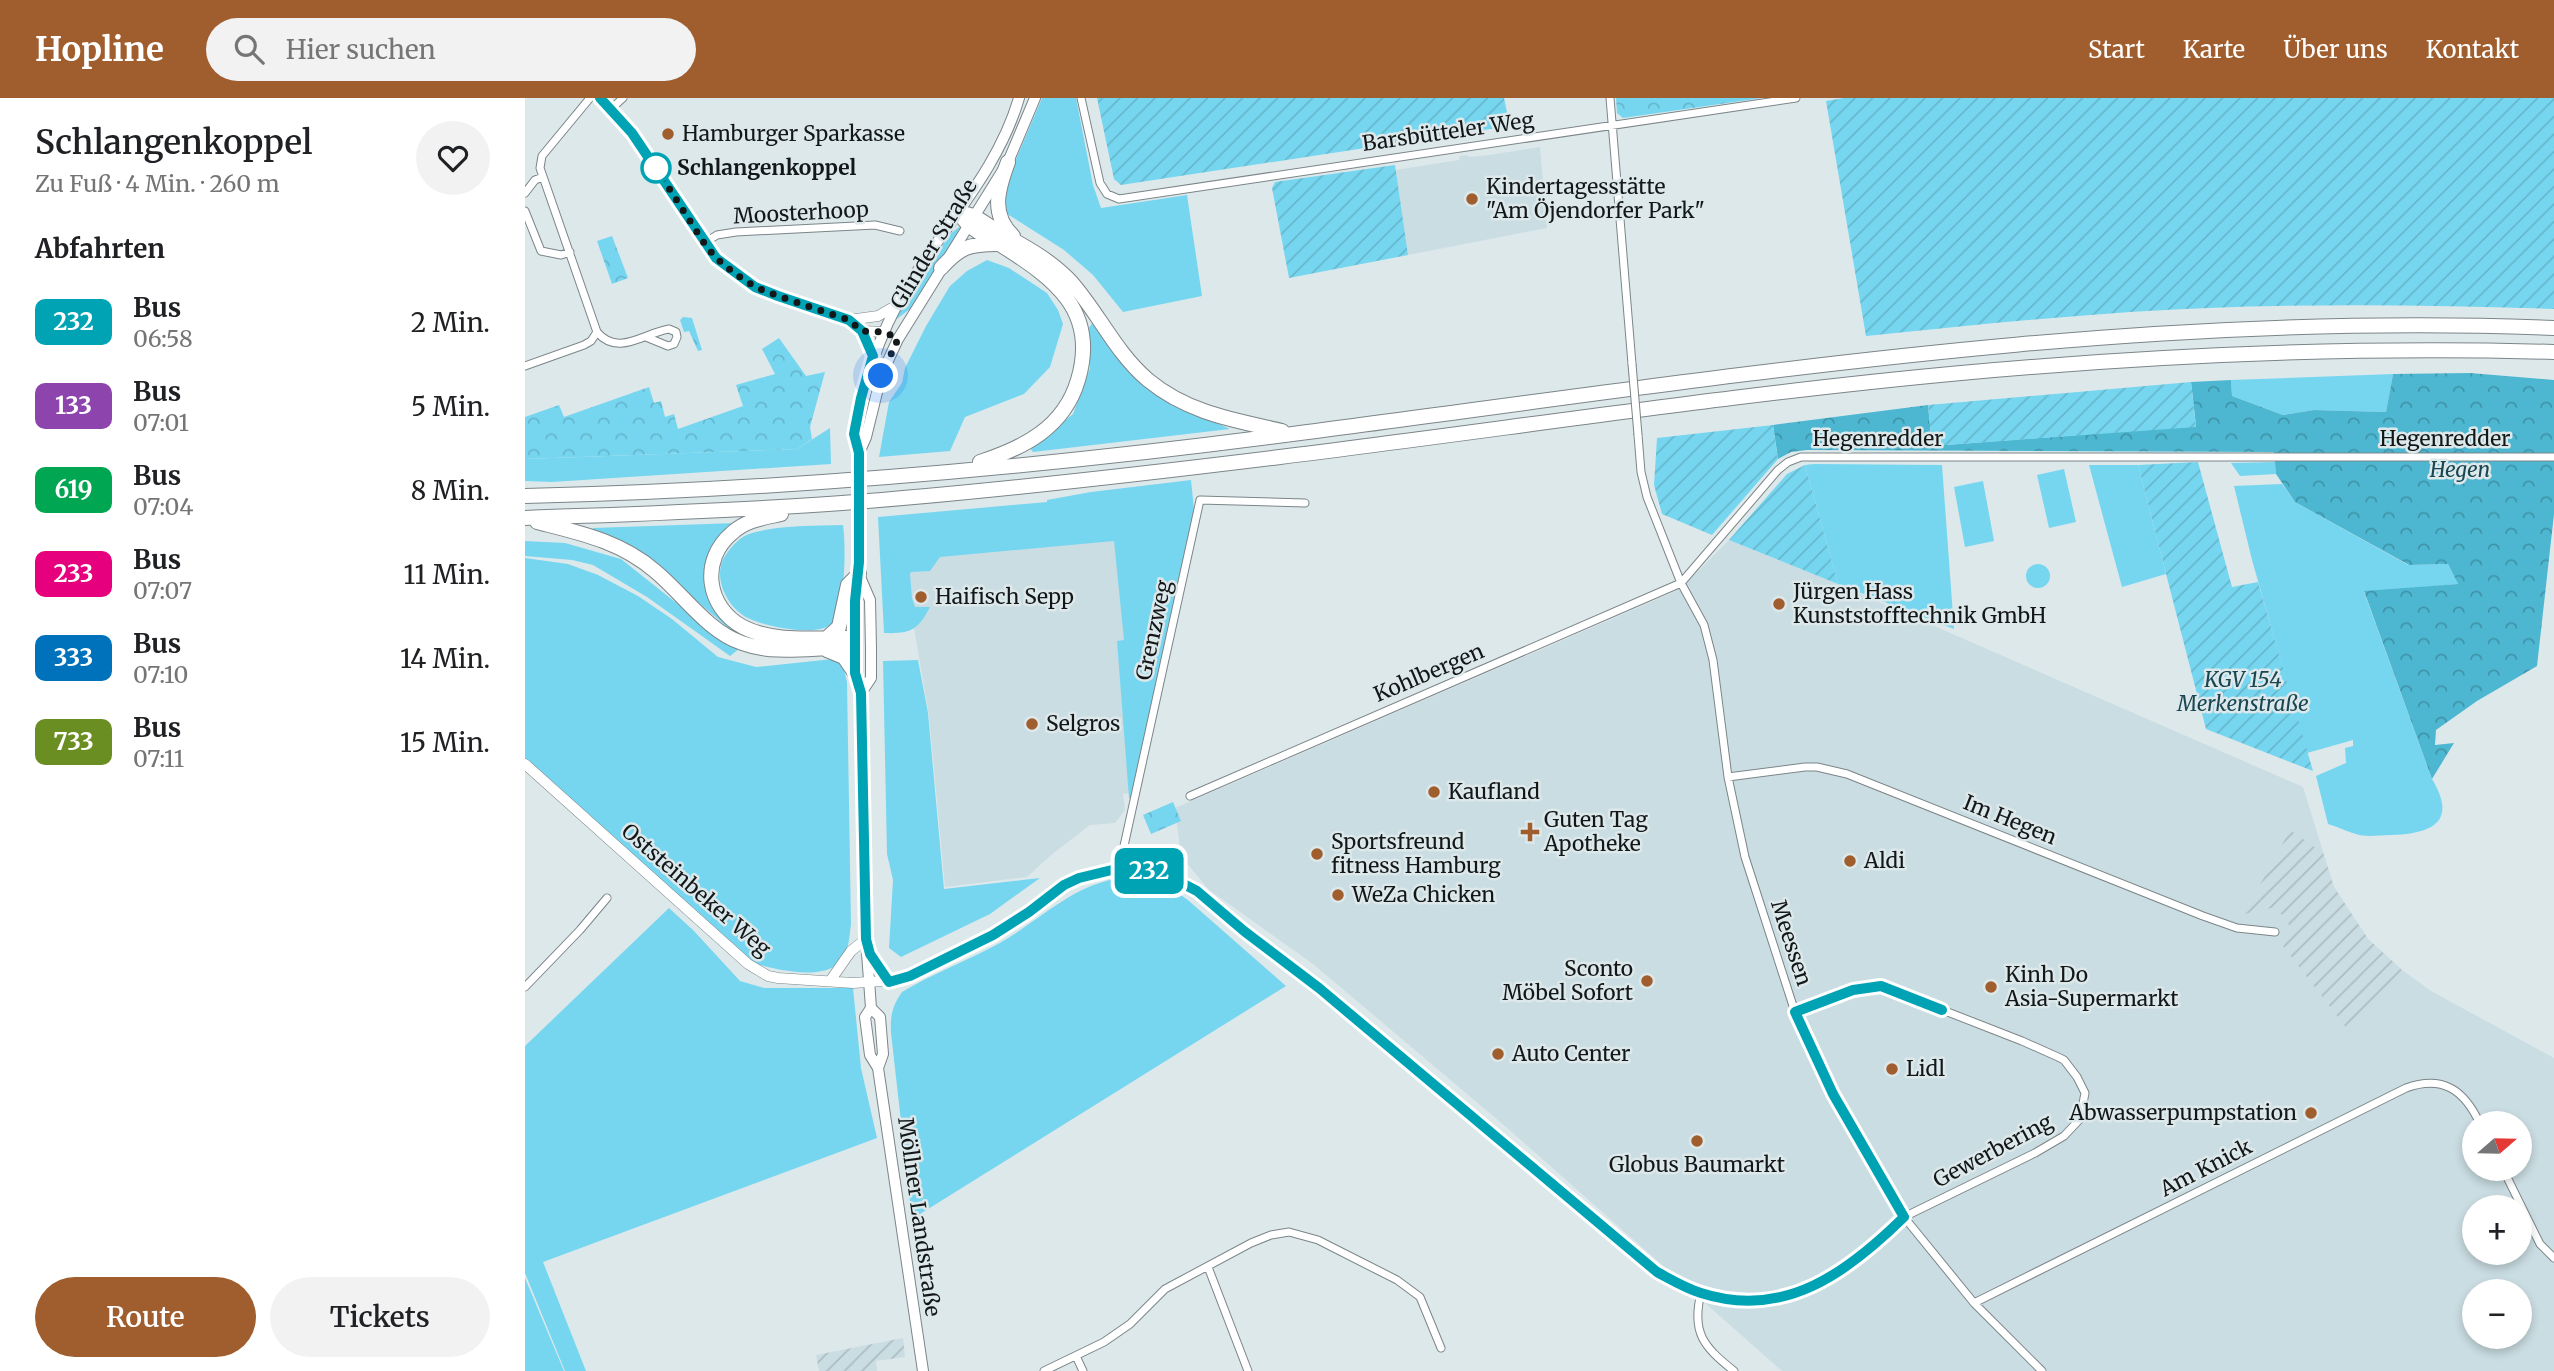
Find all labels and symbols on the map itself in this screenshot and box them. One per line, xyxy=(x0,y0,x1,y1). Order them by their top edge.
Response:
street label: Barsbütteler Weg xyxy=(1360,106,1536,157)
place label: Hamburger Sparkasse xyxy=(682,120,905,147)
marker: Hamburger Sparkasse xyxy=(660,126,676,142)
marker: Schlangenkoppel xyxy=(641,153,671,183)
place label: Schlangenkoppel xyxy=(677,154,857,181)
place label: Kindertagesstätte "Am Öjendorfer Park" xyxy=(1486,173,1705,224)
street label: Glinder Straße xyxy=(884,174,983,314)
marker: Kindertagesstätte "Am Öjendorfer Park" xyxy=(1464,191,1480,207)
street label: Moosterhoop xyxy=(733,195,869,230)
your location xyxy=(863,358,898,393)
street label: Hegenredder xyxy=(1812,425,1944,452)
street label: Hegenredder xyxy=(2379,425,2511,452)
park label: Hegen xyxy=(2429,456,2490,483)
street label: Grenzweg xyxy=(1130,577,1177,682)
place label: Jürgen Hass Kunststofftechnik GmbH xyxy=(1792,578,2046,629)
place label: Haifisch Sepp xyxy=(935,583,1074,610)
marker: Haifisch Sepp xyxy=(913,589,929,605)
marker: Jürgen Hass Kunststofftechnik GmbH xyxy=(1771,596,1787,612)
street label: Kohlbergen xyxy=(1370,637,1488,708)
park label: KGV 154 Merkenstraße xyxy=(2176,666,2309,717)
place label: Selgros xyxy=(1046,710,1120,737)
marker: Selgros xyxy=(1024,716,1040,732)
place label: Kaufland xyxy=(1448,778,1540,805)
marker: Kaufland xyxy=(1426,784,1442,800)
street label: Im Hegen xyxy=(1960,789,2061,850)
place label: Guten Tag Apotheke xyxy=(1543,806,1648,857)
street label: Oststeinbeker Weg xyxy=(616,817,777,962)
marker: Guten Tag Apotheke xyxy=(1522,824,1538,840)
place label: Sportsfreund fitness Hamburg xyxy=(1331,828,1501,879)
marker: Sportsfreund fitness Hamburg xyxy=(1309,846,1325,862)
place label: Aldi xyxy=(1863,847,1905,874)
line badge: 232 xyxy=(1109,848,1189,894)
marker: Aldi xyxy=(1842,853,1858,869)
place label: WeZa Chicken xyxy=(1351,881,1495,908)
marker: WeZa Chicken xyxy=(1330,887,1346,903)
street label: Meessen xyxy=(1765,897,1818,989)
place label: Sconto Möbel Sofort xyxy=(1502,955,1633,1006)
place label: Kinh Do Asia-Supermarkt xyxy=(2004,961,2179,1012)
marker: Sconto Möbel Sofort xyxy=(1639,973,1655,989)
marker: Kinh Do Asia-Supermarkt xyxy=(1983,979,1999,995)
place label: Auto Center xyxy=(1511,1040,1630,1067)
marker: Auto Center xyxy=(1490,1046,1506,1062)
place label: Lidl xyxy=(1906,1055,1945,1082)
marker: Lidl xyxy=(1884,1061,1900,1077)
place label: Abwasserpumpstation xyxy=(2068,1099,2297,1126)
marker: Abwasserpumpstation xyxy=(2303,1105,2319,1121)
street label: Gewerbering xyxy=(1928,1108,2057,1193)
north arrow xyxy=(2462,1111,2532,1181)
street label: Möllner Landstraße xyxy=(892,1116,947,1318)
marker: Globus Baumarkt xyxy=(1689,1133,1705,1149)
street label: Am Knick xyxy=(2154,1133,2257,1203)
place label: Globus Baumarkt xyxy=(1609,1151,1785,1178)

